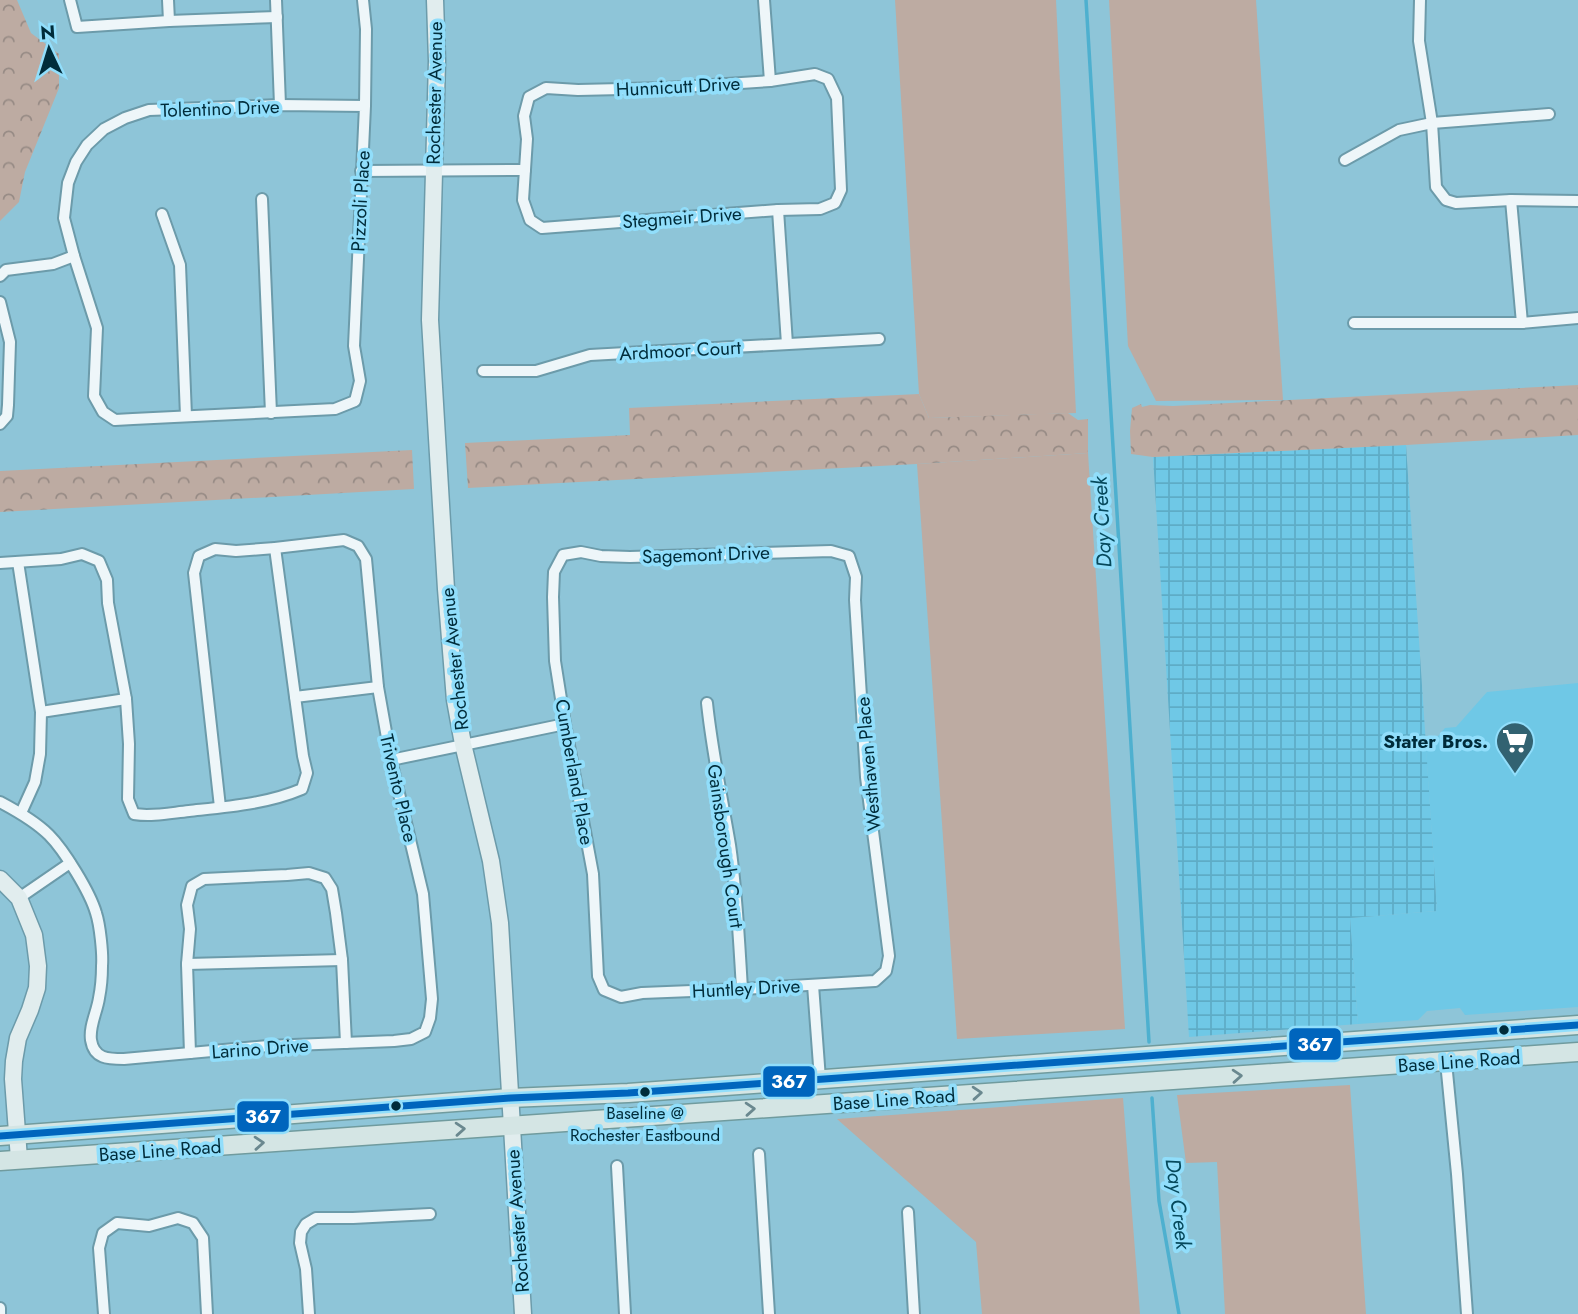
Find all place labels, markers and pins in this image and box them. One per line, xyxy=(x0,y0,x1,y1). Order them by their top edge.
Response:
supermarket icon: Stater Bros. xyxy=(1494,720,1536,775)
place label: Stater Bros. xyxy=(1383,728,1488,755)
unlabelled marker xyxy=(1497,1023,1511,1037)
marker: Baseline @ Rochester Eastbound xyxy=(638,1085,652,1099)
unlabelled marker xyxy=(389,1099,403,1113)
place label: Baseline @ Rochester Eastbound xyxy=(570,1101,720,1147)

